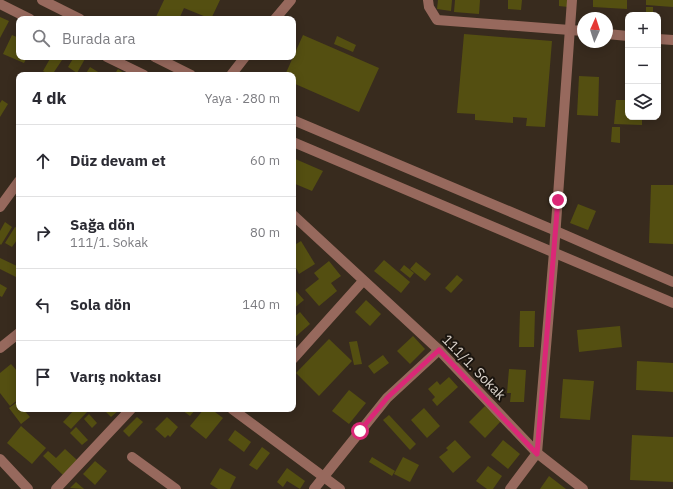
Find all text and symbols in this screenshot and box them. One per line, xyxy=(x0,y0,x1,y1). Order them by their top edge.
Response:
north arrow xyxy=(577,12,613,48)
map controls xyxy=(625,12,661,120)
button: + xyxy=(625,12,661,48)
search box xyxy=(16,16,296,60)
icon: search xyxy=(30,27,52,49)
text: Burada ara xyxy=(62,29,136,48)
button: − xyxy=(625,48,661,84)
button: layers xyxy=(625,84,661,120)
text: 4 dk xyxy=(32,87,66,109)
text: Yaya · 280 m xyxy=(205,90,280,107)
icon: ahead xyxy=(32,150,54,172)
text: Düz devam et xyxy=(70,151,166,170)
text: 60 m xyxy=(250,152,280,169)
route end xyxy=(549,191,567,209)
text: Sağa dön xyxy=(70,215,135,234)
icon: right xyxy=(32,222,54,244)
text: 80 m xyxy=(250,224,280,241)
text: 111/1. Sokak xyxy=(70,234,148,251)
icon: left xyxy=(32,294,54,316)
text: Sola dön xyxy=(70,295,131,314)
text: 140 m xyxy=(242,296,280,313)
street label: 111/1. Sokak xyxy=(438,330,510,404)
icon: arrive xyxy=(32,366,54,388)
text: Varış noktası xyxy=(70,367,161,386)
route start xyxy=(351,422,369,440)

